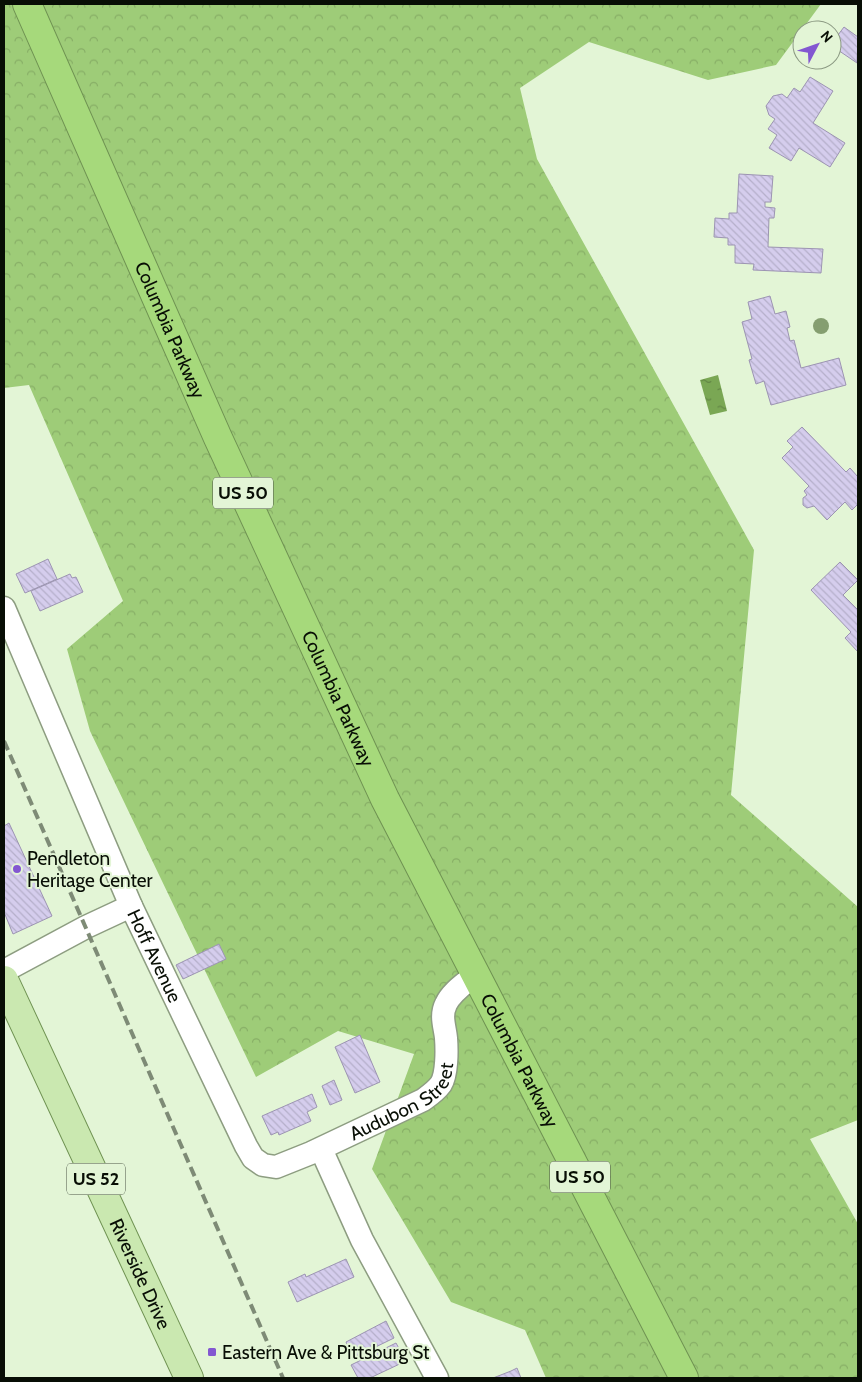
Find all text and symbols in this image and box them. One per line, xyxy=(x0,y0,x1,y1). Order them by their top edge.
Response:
north arrow xyxy=(792,20,842,70)
text: N xyxy=(817,27,837,46)
street label: Columbia Parkway xyxy=(130,258,210,402)
road number: US 50 xyxy=(213,478,273,508)
street label: Columbia Parkway xyxy=(297,627,380,771)
place label: Pendleton Heritage Center xyxy=(27,847,153,892)
marker: Pendleton Heritage Center xyxy=(11,863,23,875)
street label: Hoff Avenue xyxy=(122,906,187,1006)
street label: Columbia Parkway xyxy=(475,990,564,1132)
street label: Audubon Street xyxy=(346,1061,458,1145)
road number: US 50 xyxy=(550,1162,610,1192)
road number: US 52 xyxy=(67,1164,125,1194)
street label: Riverside Drive xyxy=(105,1215,176,1333)
place label: Eastern Ave & Pittsburg St xyxy=(222,1341,430,1364)
marker: Eastern Ave & Pittsburg St xyxy=(206,1346,218,1358)

